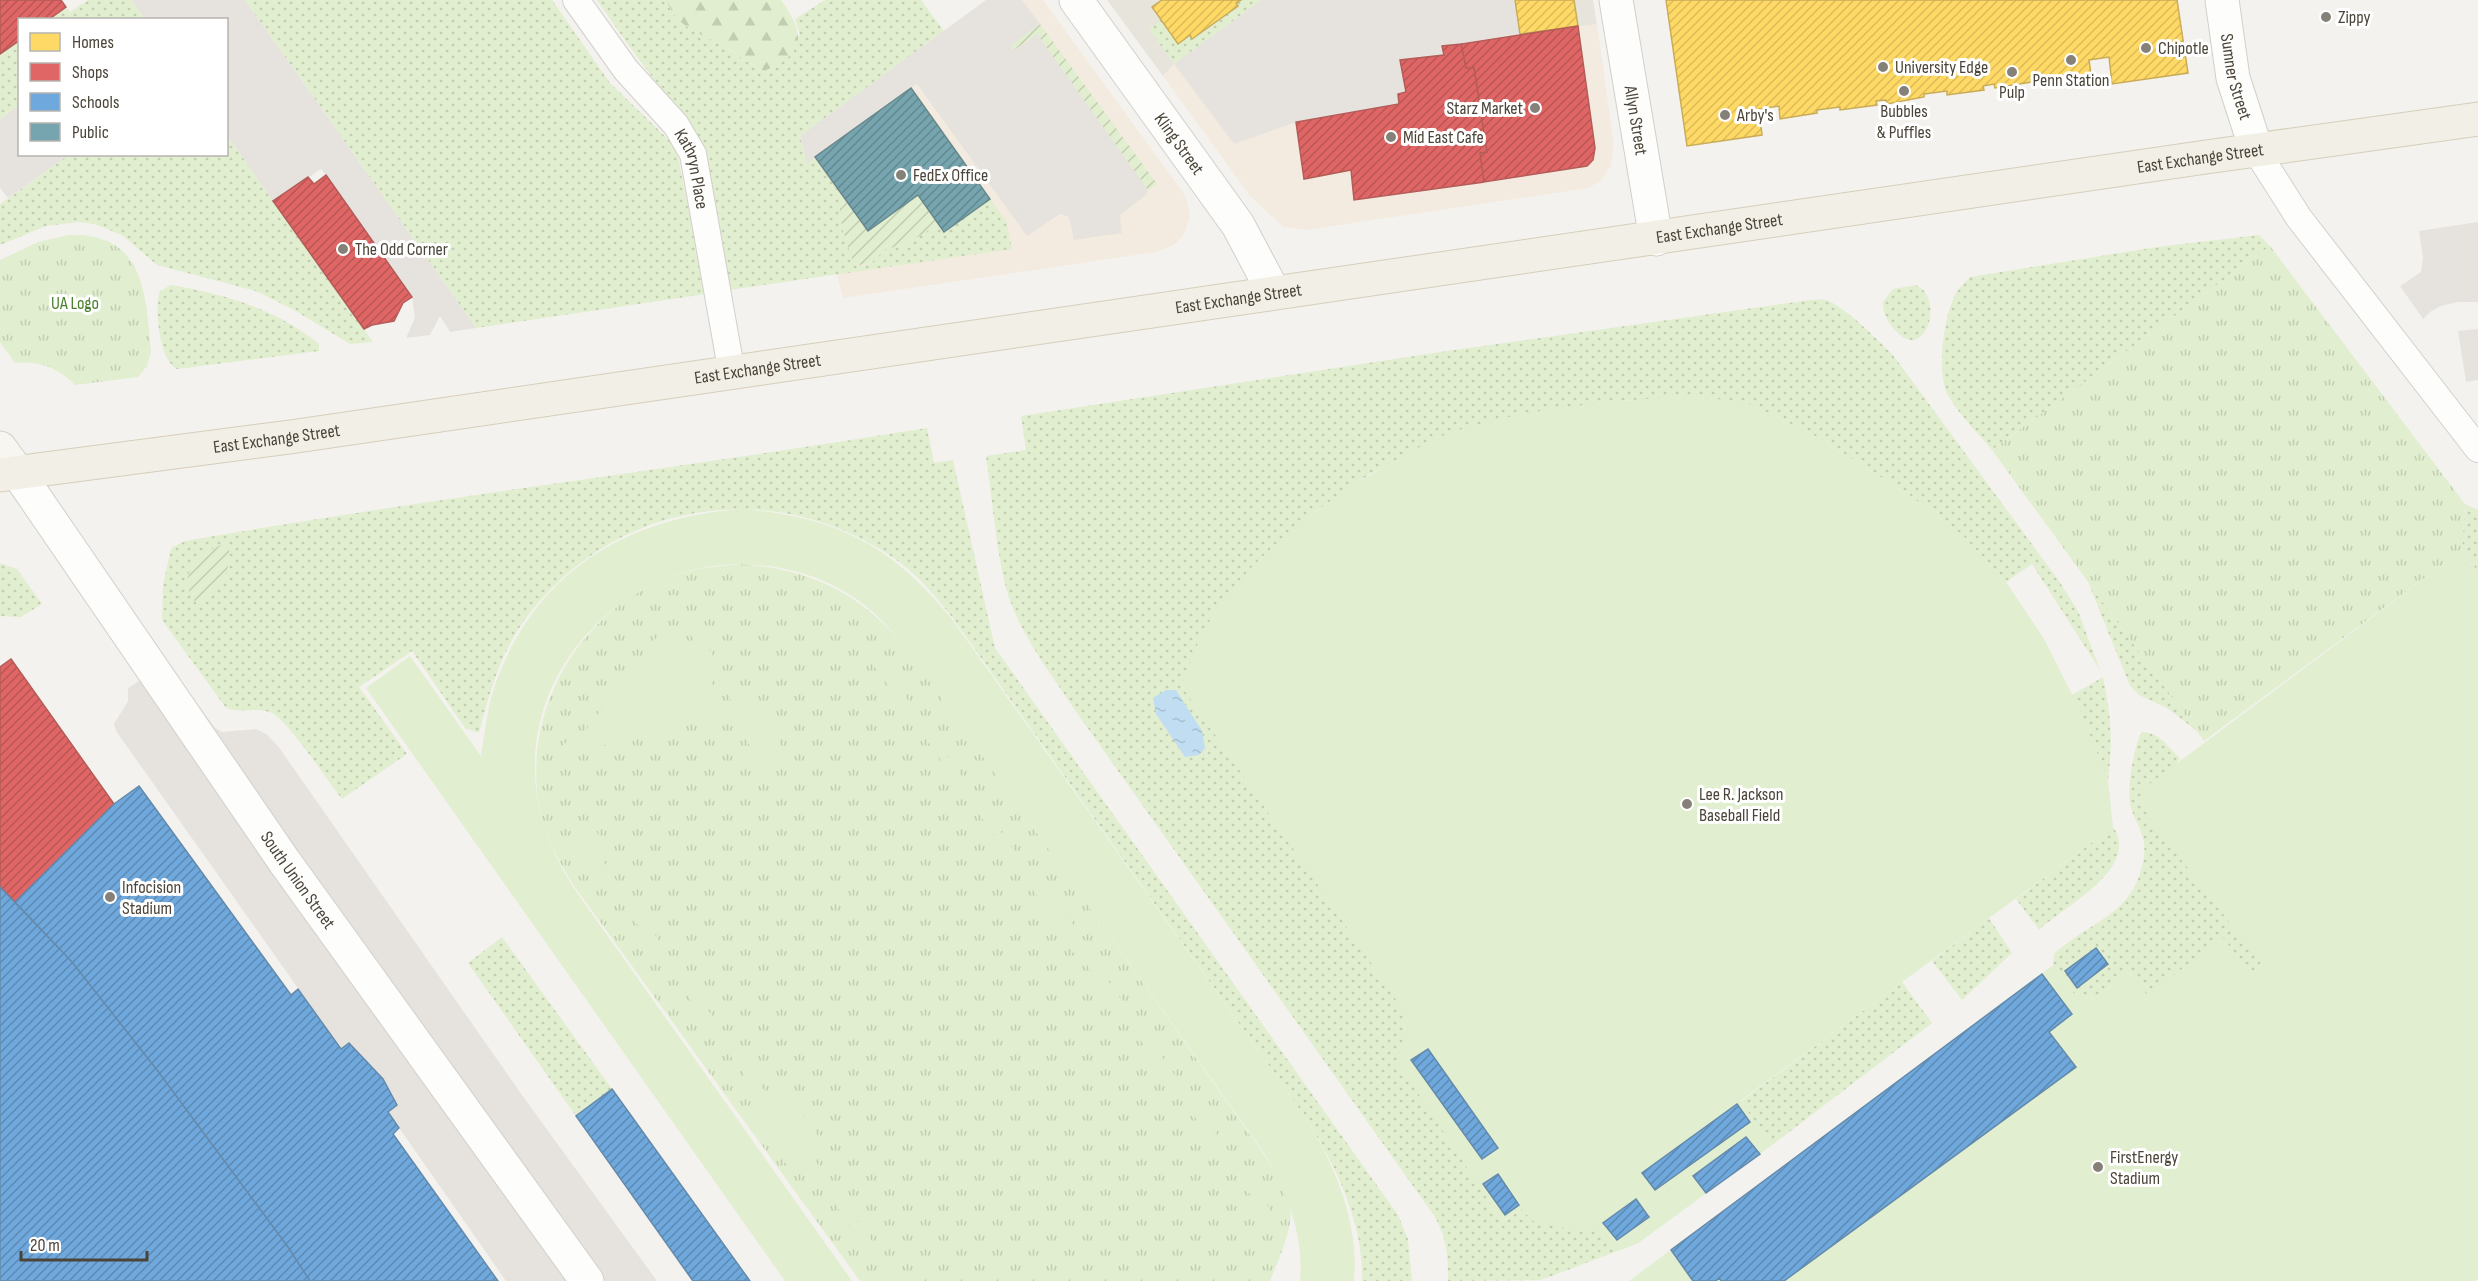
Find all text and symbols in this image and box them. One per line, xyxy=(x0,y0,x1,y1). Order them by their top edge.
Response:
place label: Zippy xyxy=(2338,7,2371,28)
marker: Zippy xyxy=(2319,10,2333,24)
legend xyxy=(18,18,228,156)
text: Homes xyxy=(72,32,114,53)
street label: Sumner Street xyxy=(2216,32,2256,123)
place label: Chipotle xyxy=(2158,38,2209,59)
marker: Chipotle xyxy=(2139,41,2153,55)
marker: Penn Station xyxy=(2064,53,2078,67)
place label: University Edge xyxy=(1895,57,1988,78)
marker: University Edge xyxy=(1876,60,1890,74)
text: Shops xyxy=(72,62,109,83)
marker: Pulp xyxy=(2005,65,2019,79)
place label: Penn Station xyxy=(2032,70,2110,91)
place label: Pulp xyxy=(1999,82,2025,103)
street label: Allyn Street xyxy=(1620,83,1652,157)
marker: Bubbles & Puffles xyxy=(1897,84,1911,98)
text: Schools xyxy=(72,92,119,113)
place label: Starz Market xyxy=(1446,98,1524,119)
marker: Starz Market xyxy=(1528,101,1542,115)
place label: Bubbles & Puffles xyxy=(1877,101,1931,143)
place label: Arby's xyxy=(1736,105,1774,126)
marker: Arby's xyxy=(1718,108,1732,122)
street label: Kling Street xyxy=(1150,109,1209,179)
text: Public xyxy=(72,122,109,143)
street label: Kathryn Place xyxy=(670,125,713,211)
place label: Mid East Cafe xyxy=(1403,127,1484,148)
marker: Mid East Cafe xyxy=(1384,130,1398,144)
street label: East Exchange Street xyxy=(2136,139,2265,177)
place label: FedEx Office xyxy=(913,165,988,186)
marker: FedEx Office xyxy=(894,168,908,182)
street label: East Exchange Street xyxy=(1655,208,1785,248)
place label: The Odd Corner xyxy=(355,239,448,260)
marker: The Odd Corner xyxy=(336,242,350,256)
street label: East Exchange Street xyxy=(1174,279,1304,318)
park label: UA Logo xyxy=(51,293,99,314)
street label: East Exchange Street xyxy=(693,349,823,388)
street label: East Exchange Street xyxy=(212,419,342,457)
place label: Lee R. Jackson Baseball Field xyxy=(1699,784,1783,826)
marker: Lee R. Jackson Baseball Field xyxy=(1680,797,1694,811)
street label: South Union Street xyxy=(256,827,340,933)
place label: Infocision Stadium xyxy=(122,877,181,919)
marker: Infocision Stadium xyxy=(103,890,117,904)
place label: FirstEnergy Stadium xyxy=(2110,1147,2178,1189)
marker: FirstEnergy Stadium xyxy=(2091,1160,2105,1174)
scale bar xyxy=(21,1224,147,1262)
text: 20 m xyxy=(30,1235,60,1256)

